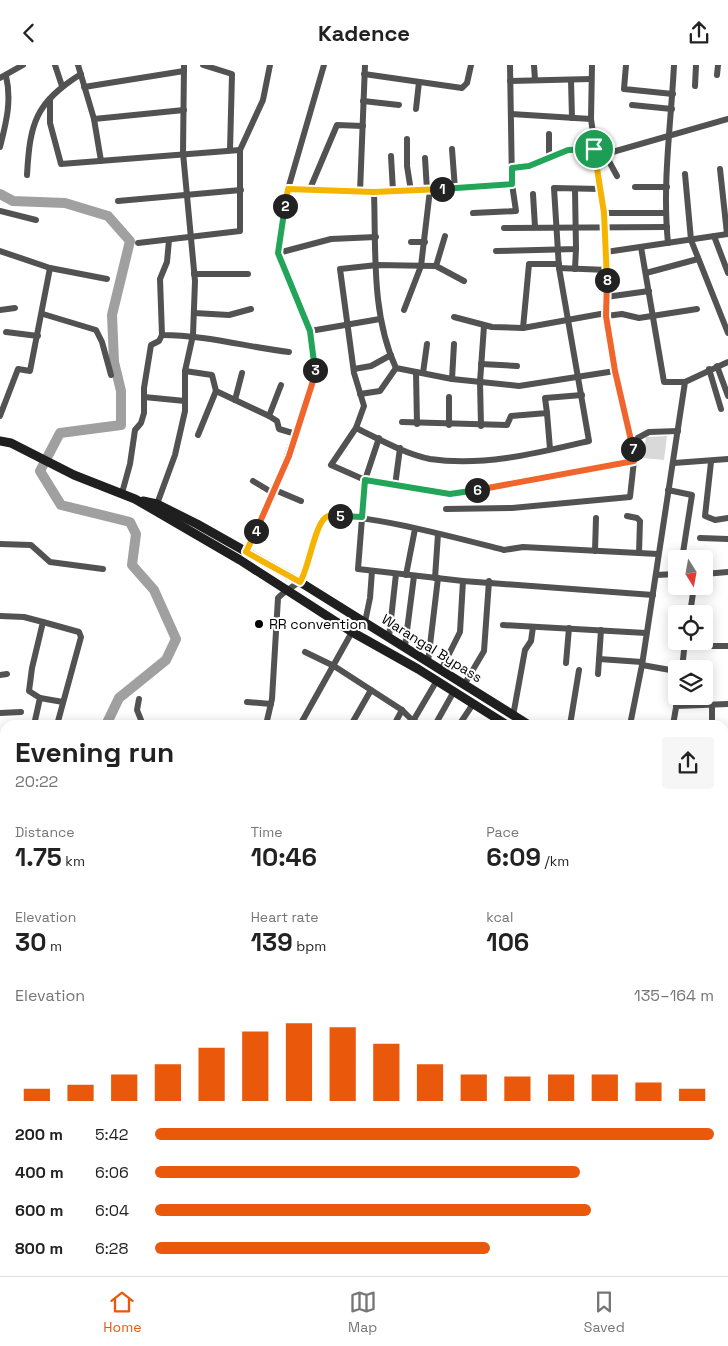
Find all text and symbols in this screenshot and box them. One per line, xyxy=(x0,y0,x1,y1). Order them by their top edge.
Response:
icon: back xyxy=(15,19,43,47)
text: Kadence xyxy=(318,19,410,47)
icon: share xyxy=(685,19,713,47)
pin xyxy=(573,128,615,170)
icon: arrive xyxy=(580,135,608,163)
pin: 1 xyxy=(430,177,454,201)
text: 1 xyxy=(439,180,446,198)
pin: 2 xyxy=(272,193,298,219)
text: 2 xyxy=(281,197,290,215)
pin: 8 xyxy=(594,267,620,293)
text: 8 xyxy=(603,271,612,289)
pin: 3 xyxy=(302,357,328,383)
text: 3 xyxy=(311,361,320,379)
pin: 7 xyxy=(620,437,646,461)
text: 7 xyxy=(630,440,637,458)
pin: 6 xyxy=(464,477,490,503)
text: 6 xyxy=(473,481,482,499)
pin: 5 xyxy=(328,503,352,529)
text: 5 xyxy=(336,507,345,525)
pin: 4 xyxy=(244,519,268,543)
text: 4 xyxy=(252,522,261,540)
north arrow xyxy=(668,550,712,595)
map controls xyxy=(668,550,713,705)
button: locate xyxy=(668,605,713,650)
street label: Warangal Bypass xyxy=(378,610,486,686)
place label: RR convention xyxy=(269,615,367,633)
marker: RR convention xyxy=(253,618,265,630)
button: layers xyxy=(668,660,713,705)
text: Evening run xyxy=(15,734,174,770)
button: share xyxy=(662,737,714,789)
text: 20:22 xyxy=(15,771,58,792)
text: Distance xyxy=(15,823,75,841)
text: Time xyxy=(251,823,283,841)
text: Pace xyxy=(486,823,519,841)
text: 1.75 xyxy=(15,841,62,873)
text: 10:46 xyxy=(251,841,317,873)
text: 6:09 xyxy=(486,841,541,873)
text: km xyxy=(62,852,85,870)
text: /km xyxy=(541,852,569,870)
text: Elevation xyxy=(15,908,76,926)
text: Heart rate xyxy=(251,908,319,926)
text: kcal xyxy=(486,908,513,926)
text: 30 xyxy=(15,926,46,958)
text: 139 xyxy=(251,926,293,958)
text: 106 xyxy=(486,926,529,958)
text: m xyxy=(46,937,62,955)
text: bpm xyxy=(293,937,326,955)
text: Elevation xyxy=(15,985,85,1006)
text: 135–164 m xyxy=(634,985,714,1006)
text: 200 m xyxy=(15,1124,63,1145)
text: 5:42 xyxy=(95,1124,128,1145)
text: 400 m xyxy=(15,1162,64,1183)
text: 6:06 xyxy=(95,1162,129,1183)
text: 600 m xyxy=(15,1200,63,1221)
text: 6:04 xyxy=(95,1200,129,1221)
text: 800 m xyxy=(15,1238,63,1259)
text: 6:28 xyxy=(95,1238,128,1259)
tab: Home xyxy=(103,1288,141,1336)
tab: Map xyxy=(348,1288,377,1336)
tab: Saved xyxy=(584,1288,625,1336)

